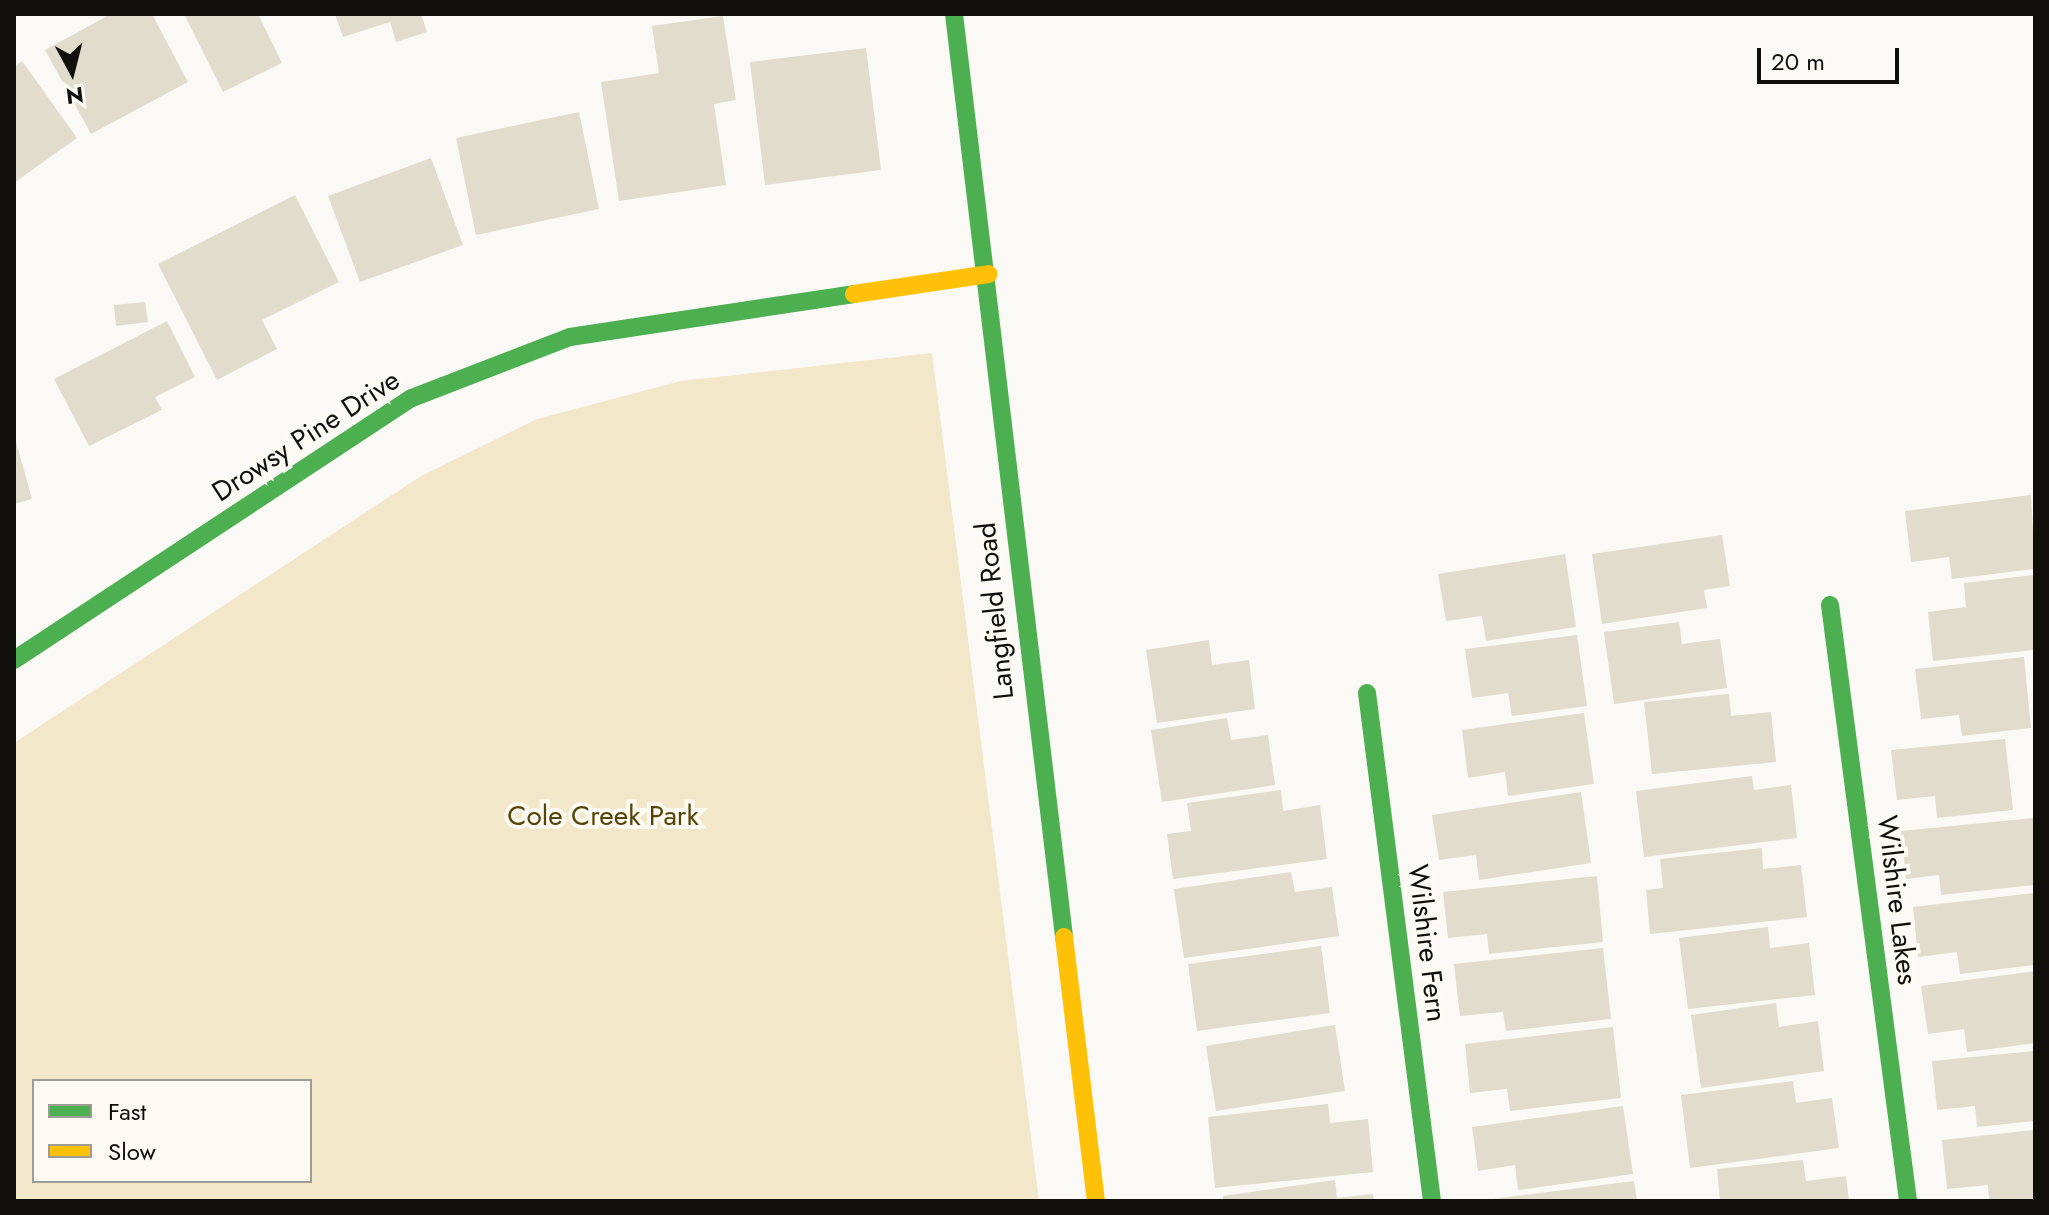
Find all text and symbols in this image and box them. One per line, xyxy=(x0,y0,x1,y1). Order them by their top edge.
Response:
north arrow xyxy=(32,32,112,112)
scale bar xyxy=(1761,32,1903,82)
text: 20 m xyxy=(1771,44,1825,79)
text: N xyxy=(64,79,86,113)
street label: Drowsy Pine Drive xyxy=(206,363,406,509)
street label: Langfield Road xyxy=(969,521,1021,701)
park label: Cole Creek Park xyxy=(507,799,699,833)
street label: Wilshire Lakes xyxy=(1870,813,1924,987)
street label: Wilshire Fern xyxy=(1401,862,1453,1024)
legend xyxy=(32,1079,312,1183)
text: Fast xyxy=(108,1094,146,1129)
text: Slow xyxy=(108,1134,156,1169)

